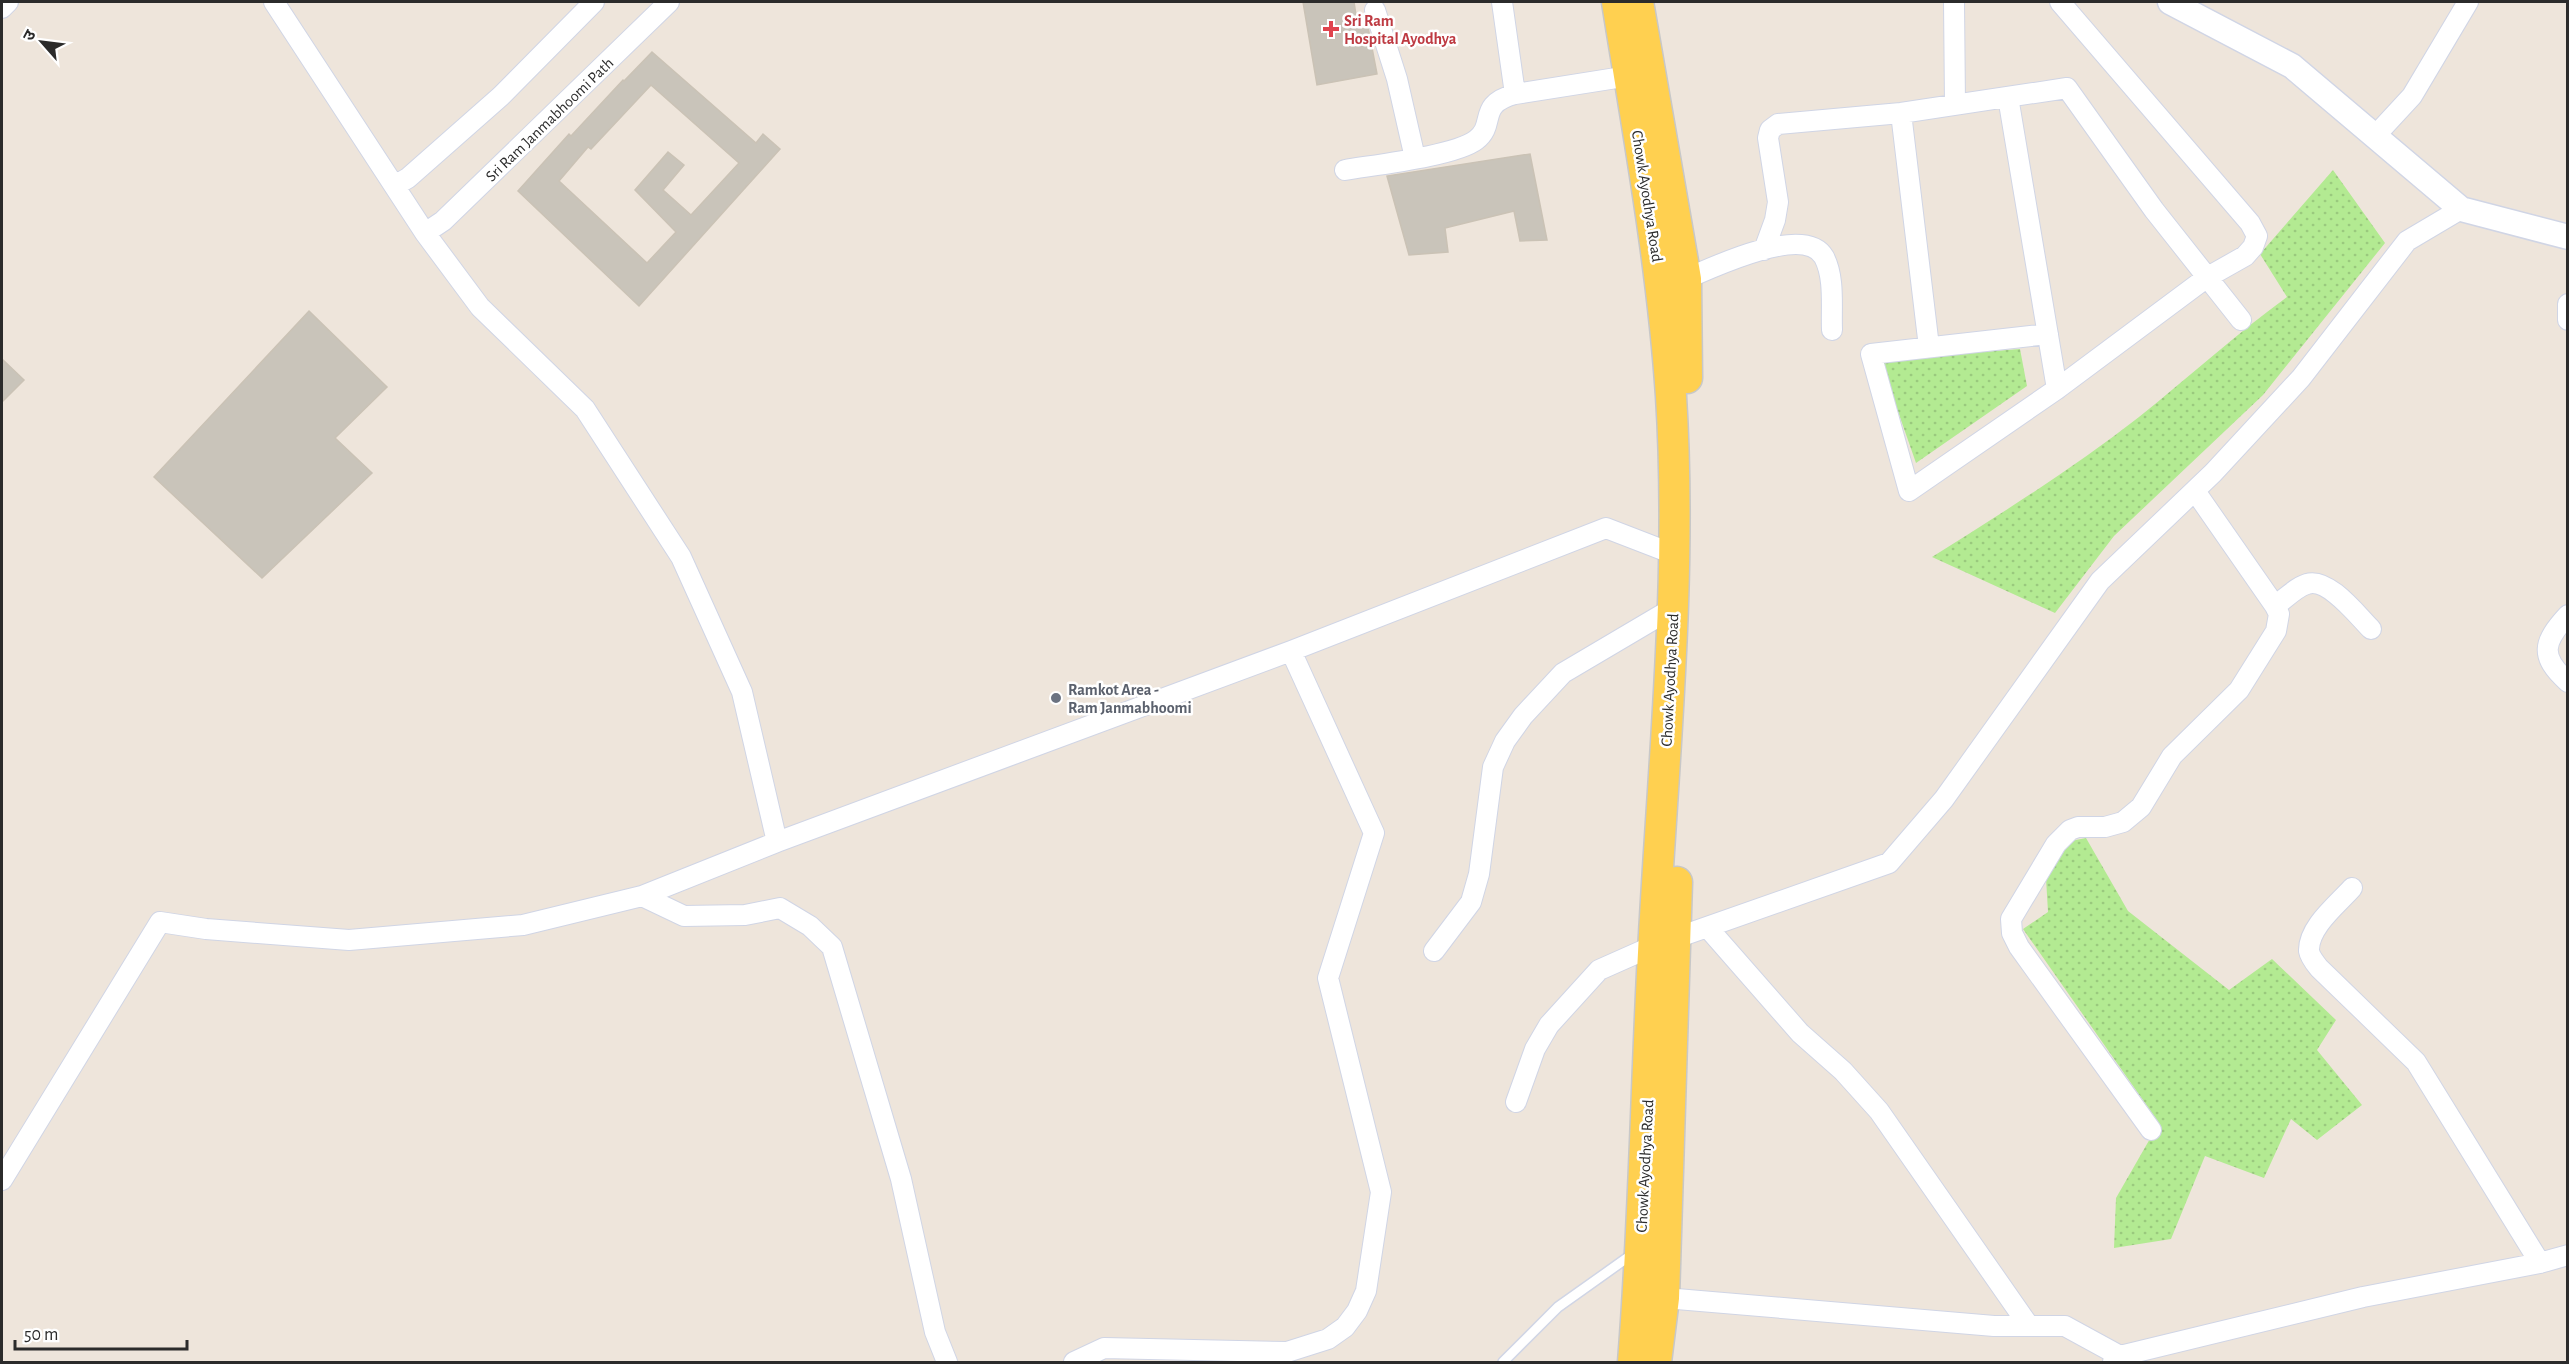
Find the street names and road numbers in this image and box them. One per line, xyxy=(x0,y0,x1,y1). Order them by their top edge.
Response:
street label: Sri Ram Janmabhoomi Path xyxy=(483,55,617,185)
street label: Chowk Ayodhya Road xyxy=(1628,129,1665,263)
street label: Chowk Ayodhya Road xyxy=(1659,613,1682,747)
street label: Chowk Ayodhya Road xyxy=(1634,1099,1657,1233)

